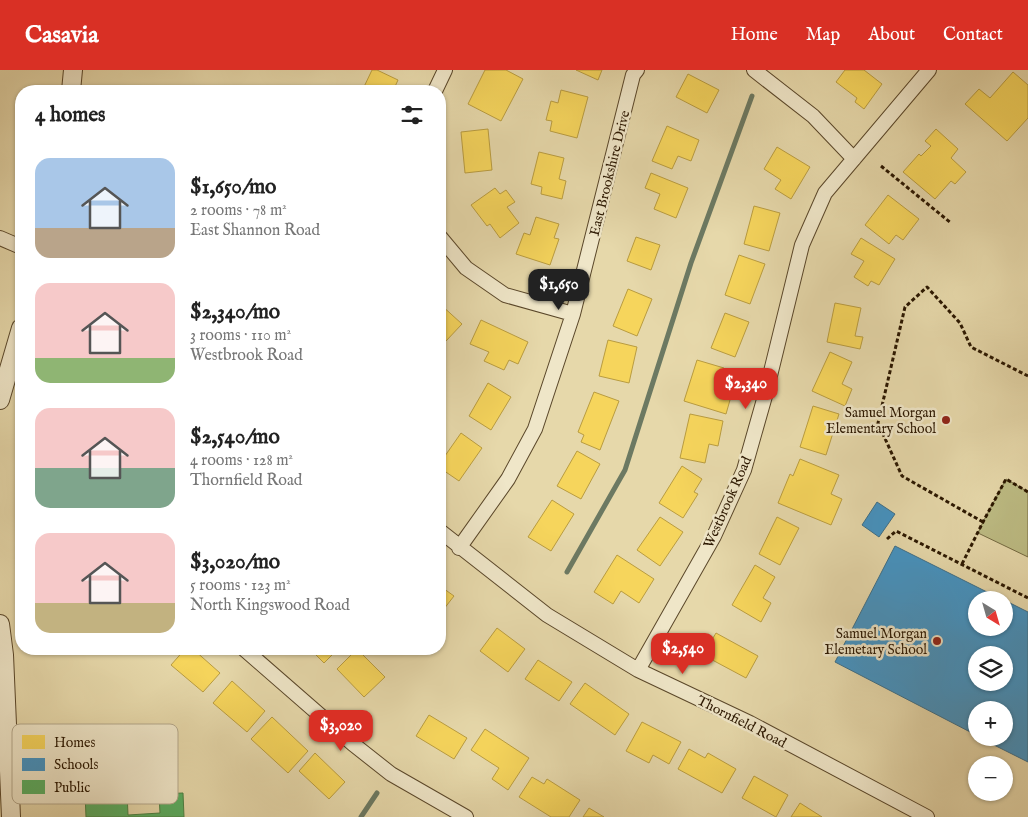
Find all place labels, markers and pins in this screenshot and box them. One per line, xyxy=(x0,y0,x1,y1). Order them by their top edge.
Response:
pin: $1,650 xyxy=(518,268,600,311)
pin: $2,340 xyxy=(705,368,787,410)
place label: Samuel Morgan Elementary School xyxy=(826,404,937,438)
marker: Samuel Morgan Elementary School xyxy=(940,414,952,426)
place label: Samuel Morgan Elemetary School xyxy=(825,625,928,659)
pin: $2,540 xyxy=(642,632,724,675)
marker: Samuel Morgan Elemetary School xyxy=(931,635,943,647)
pin: $3,020 xyxy=(300,710,382,752)

